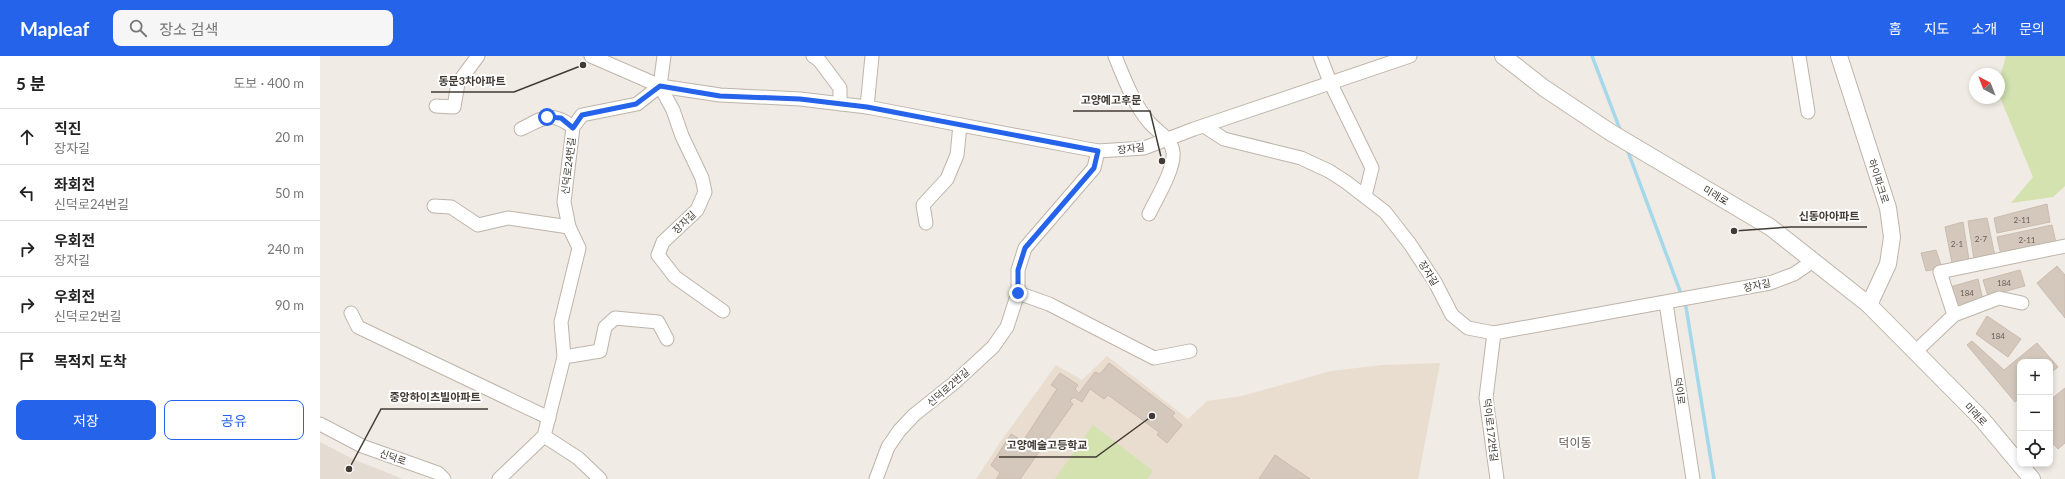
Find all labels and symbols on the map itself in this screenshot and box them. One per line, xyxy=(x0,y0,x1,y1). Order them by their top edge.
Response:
north arrow xyxy=(1969,68,2005,104)
callout: 동문3차아파트 xyxy=(431,69,514,92)
text: 동문3차아파트 xyxy=(438,74,506,87)
callout: 고양예고후문 xyxy=(1073,88,1150,111)
text: 고양예고후문 xyxy=(1081,93,1141,106)
route start xyxy=(538,108,556,126)
street label: 신덕로24번길 xyxy=(559,137,577,195)
street label: 장자길 xyxy=(1117,140,1145,156)
street label: 하이파크로 xyxy=(1866,157,1892,205)
street label: 미래로 xyxy=(1701,183,1731,207)
callout: 신동아아파트 xyxy=(1790,204,1867,227)
street label: 장자길 xyxy=(670,208,698,236)
text: 신동아아파트 xyxy=(1799,209,1859,222)
house number: 2-11 xyxy=(2014,215,2031,225)
house number: 2-7 xyxy=(1975,234,1987,244)
house number: 2-11 xyxy=(2019,235,2036,245)
house number: 2-1 xyxy=(1951,239,1963,249)
street label: 장자길 xyxy=(1417,258,1441,288)
street label: 장자길 xyxy=(1742,276,1772,294)
house number: 184 xyxy=(1997,278,2011,288)
route end xyxy=(1009,284,1027,302)
house number: 184 xyxy=(1960,288,1974,298)
house number: 184 xyxy=(1991,331,2005,341)
street label: 신덕로2번길 xyxy=(925,365,971,409)
street label: 덕이로 xyxy=(1672,376,1688,406)
callout: 중앙하이츠빌아파트 xyxy=(381,386,488,409)
text: 중앙하이츠빌아파트 xyxy=(389,390,481,403)
street label: 덕이로172번길 xyxy=(1481,398,1501,462)
street label: 미래로 xyxy=(1962,400,1990,428)
callout: 고양예술고등학교 xyxy=(999,434,1096,457)
district label: 덕이동 xyxy=(1558,435,1592,450)
text: 고양예술고등학교 xyxy=(1007,438,1087,451)
street label: 신덕로 xyxy=(378,447,408,467)

